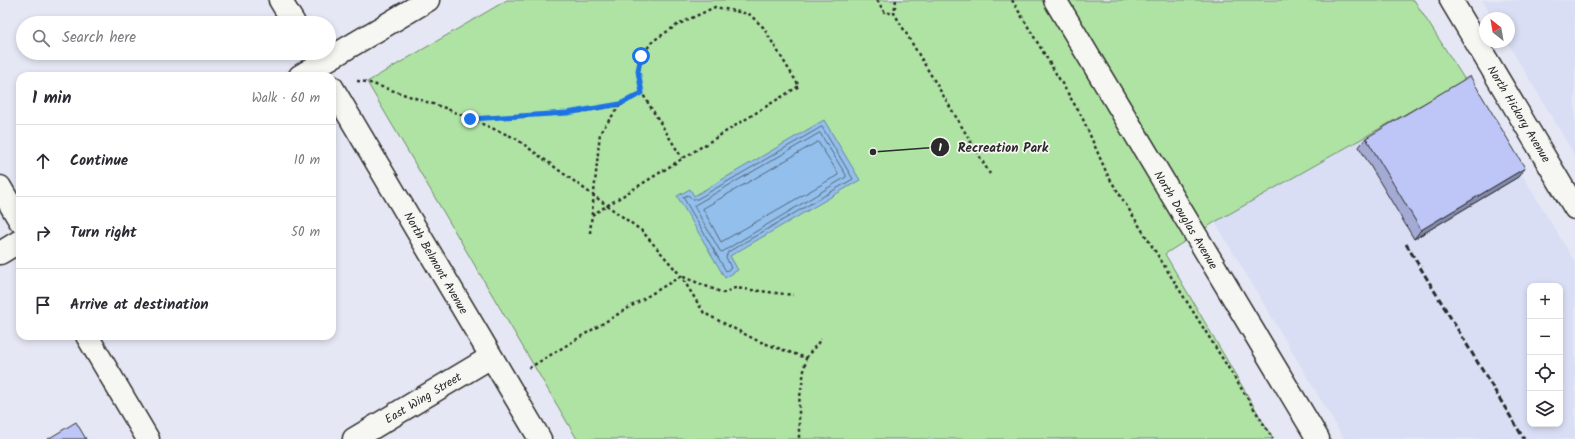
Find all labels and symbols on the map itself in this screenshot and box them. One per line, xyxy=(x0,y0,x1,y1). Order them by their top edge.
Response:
north arrow xyxy=(1479,12,1515,48)
route start xyxy=(632,47,650,65)
street label: North Hickory Avenue xyxy=(1482,62,1555,167)
route end xyxy=(461,110,479,128)
callout: Recreation Park xyxy=(930,135,1056,160)
text: 1 xyxy=(938,138,942,157)
text: Recreation Park xyxy=(958,138,1049,159)
street label: North Douglas Avenue xyxy=(1149,167,1223,274)
street label: North Belmont Avenue xyxy=(398,208,473,319)
street label: East Wing Street xyxy=(381,368,466,429)

